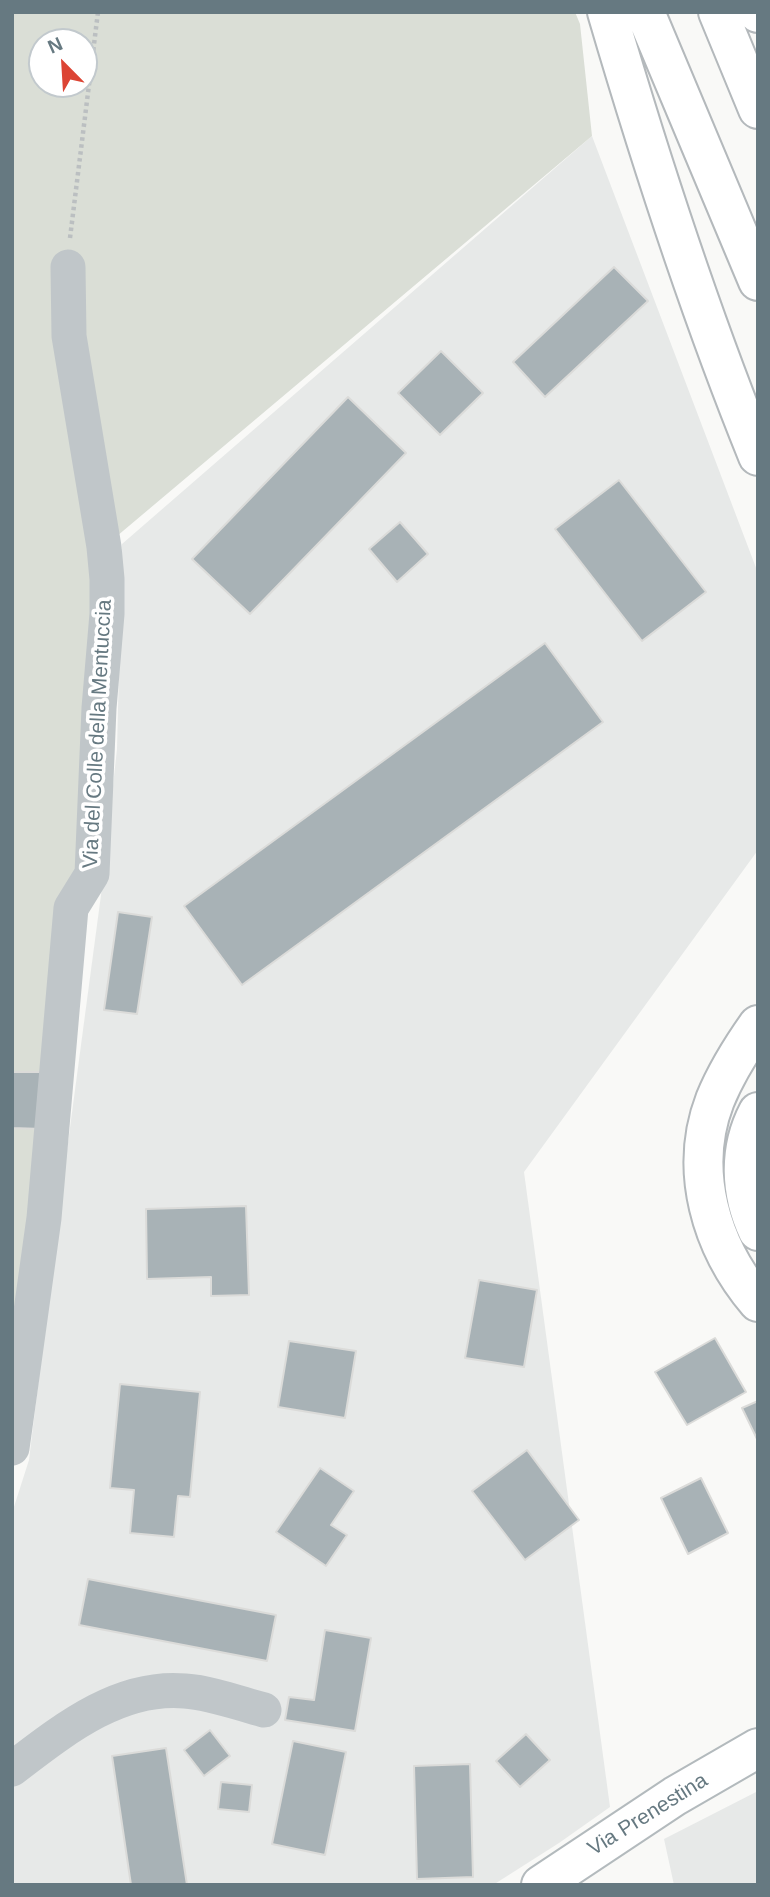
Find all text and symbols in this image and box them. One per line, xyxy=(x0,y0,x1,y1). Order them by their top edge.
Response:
north arrow xyxy=(28,28,98,98)
text: N xyxy=(45,33,66,58)
street label: Via del Colle della Mentuccia xyxy=(78,599,118,869)
street label: Via Prenestina xyxy=(584,1768,712,1862)

